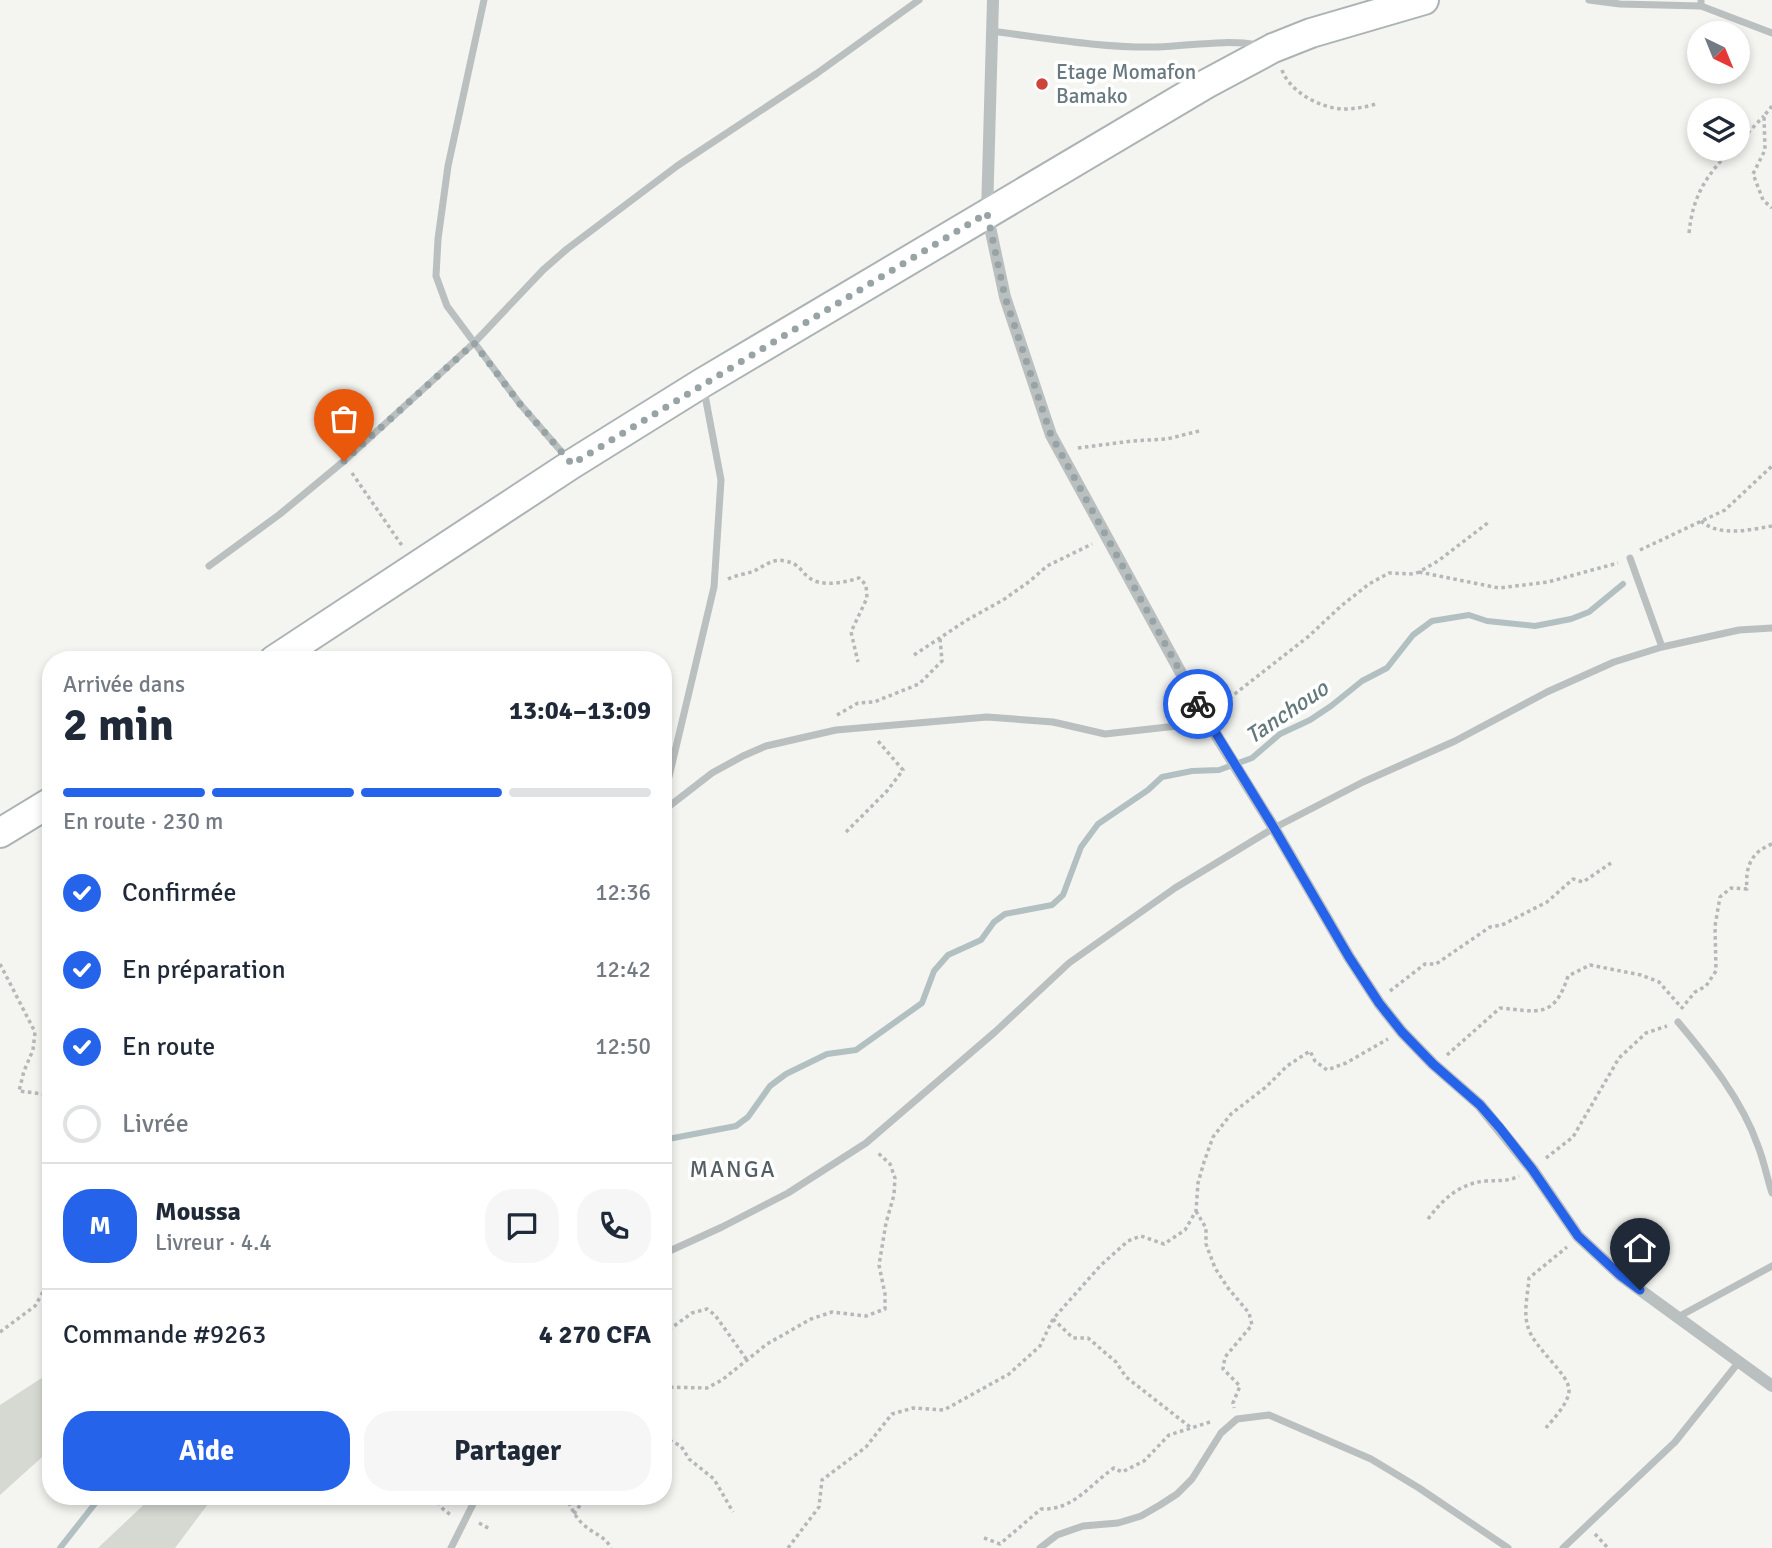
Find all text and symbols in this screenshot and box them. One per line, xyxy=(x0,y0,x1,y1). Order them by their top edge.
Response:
north arrow xyxy=(1687,21,1750,84)
map controls xyxy=(1687,21,1750,161)
place label: Etage Momafon Bamako xyxy=(1056,59,1196,109)
marker: Etage Momafon Bamako xyxy=(1034,76,1050,92)
button: layers xyxy=(1687,98,1750,161)
pin xyxy=(314,389,374,461)
icon: bag xyxy=(325,400,363,438)
courier xyxy=(1163,669,1233,739)
text: Arrivée dans xyxy=(63,670,185,699)
water label: Tanchouo xyxy=(1240,673,1335,750)
icon: bike xyxy=(1179,685,1217,723)
text: 13:04–13:09 xyxy=(509,695,651,727)
text: 2 min xyxy=(63,697,174,753)
text: En route · 230 m xyxy=(63,807,223,836)
icon: check xyxy=(63,874,101,912)
text: Confirmée xyxy=(122,877,237,909)
text: 12:36 xyxy=(595,878,651,907)
icon: check xyxy=(63,951,101,989)
text: En préparation xyxy=(122,954,286,986)
text: 12:42 xyxy=(595,955,651,984)
icon: check xyxy=(63,1028,101,1066)
text: En route xyxy=(122,1031,215,1063)
text: 12:50 xyxy=(595,1032,651,1061)
text: Livrée xyxy=(122,1108,189,1140)
district label: MANGA xyxy=(689,1155,777,1184)
button: chat xyxy=(485,1189,559,1263)
button: phone xyxy=(577,1189,651,1263)
text: Moussa xyxy=(155,1196,241,1228)
text: M xyxy=(89,1210,111,1242)
pin xyxy=(1610,1218,1670,1290)
text: Livreur · 4.4 xyxy=(155,1228,272,1257)
icon: home xyxy=(1621,1229,1659,1267)
text: Commande #9263 xyxy=(63,1319,266,1351)
text: 4 270 CFA xyxy=(539,1319,651,1351)
button: Aide xyxy=(63,1411,350,1491)
button: Partager xyxy=(364,1411,651,1491)

